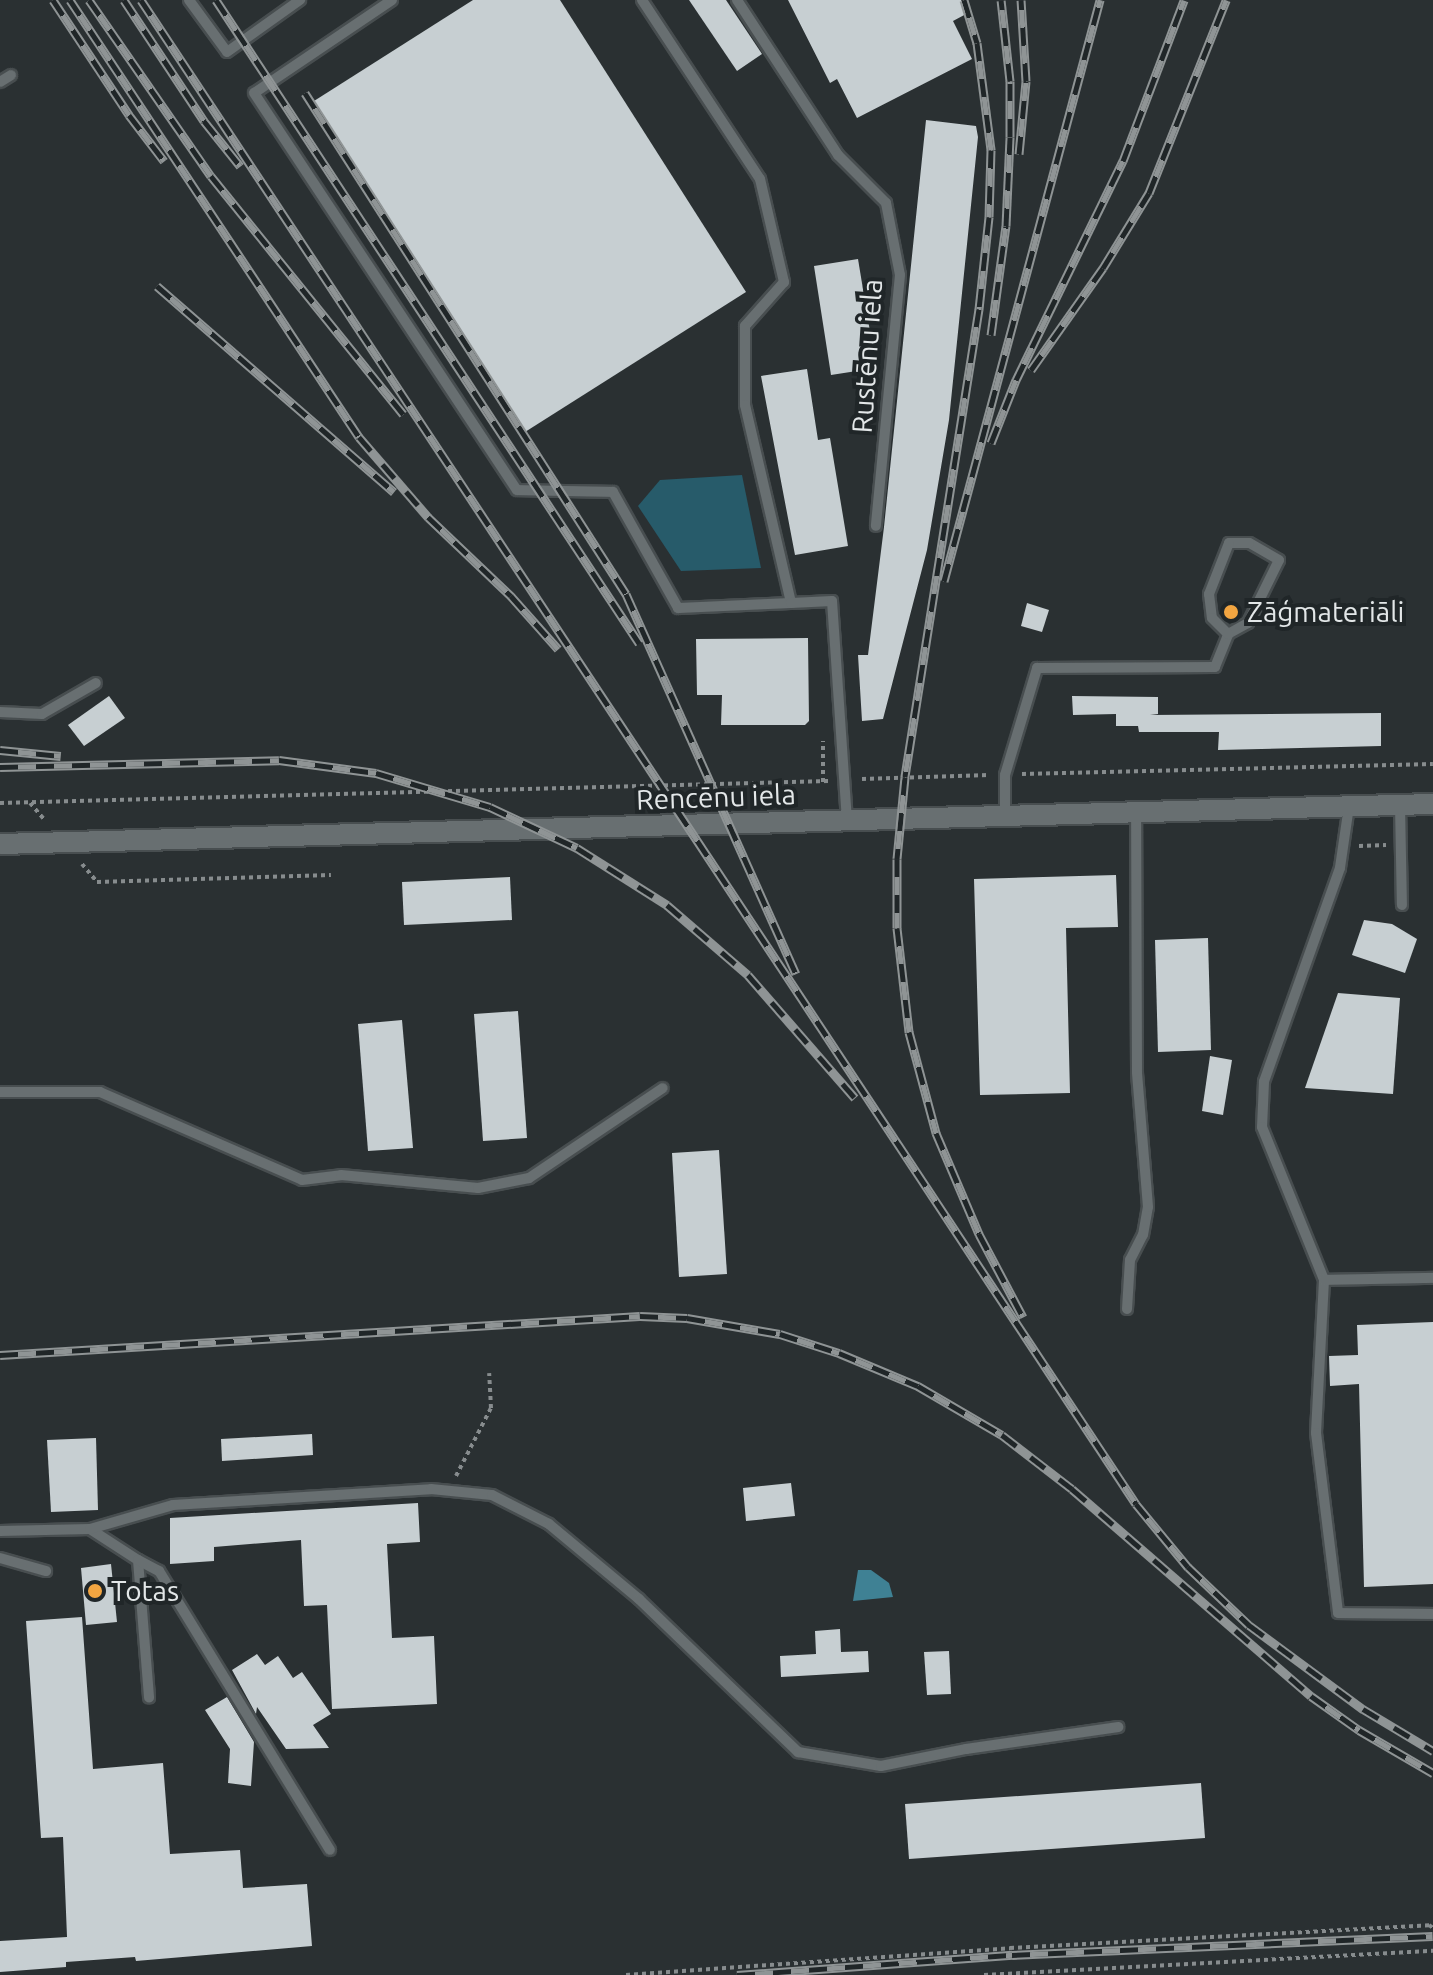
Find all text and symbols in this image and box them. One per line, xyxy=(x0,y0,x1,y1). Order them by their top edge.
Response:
street label: Rustēnu iela xyxy=(845,278,889,434)
place label: Zāģmateriāli xyxy=(1247,595,1404,629)
marker: Zāģmateriāli xyxy=(1222,603,1240,621)
street label: Rencēnu iela xyxy=(636,777,796,817)
place label: Totas xyxy=(111,1574,179,1608)
marker: Totas xyxy=(86,1582,104,1600)

